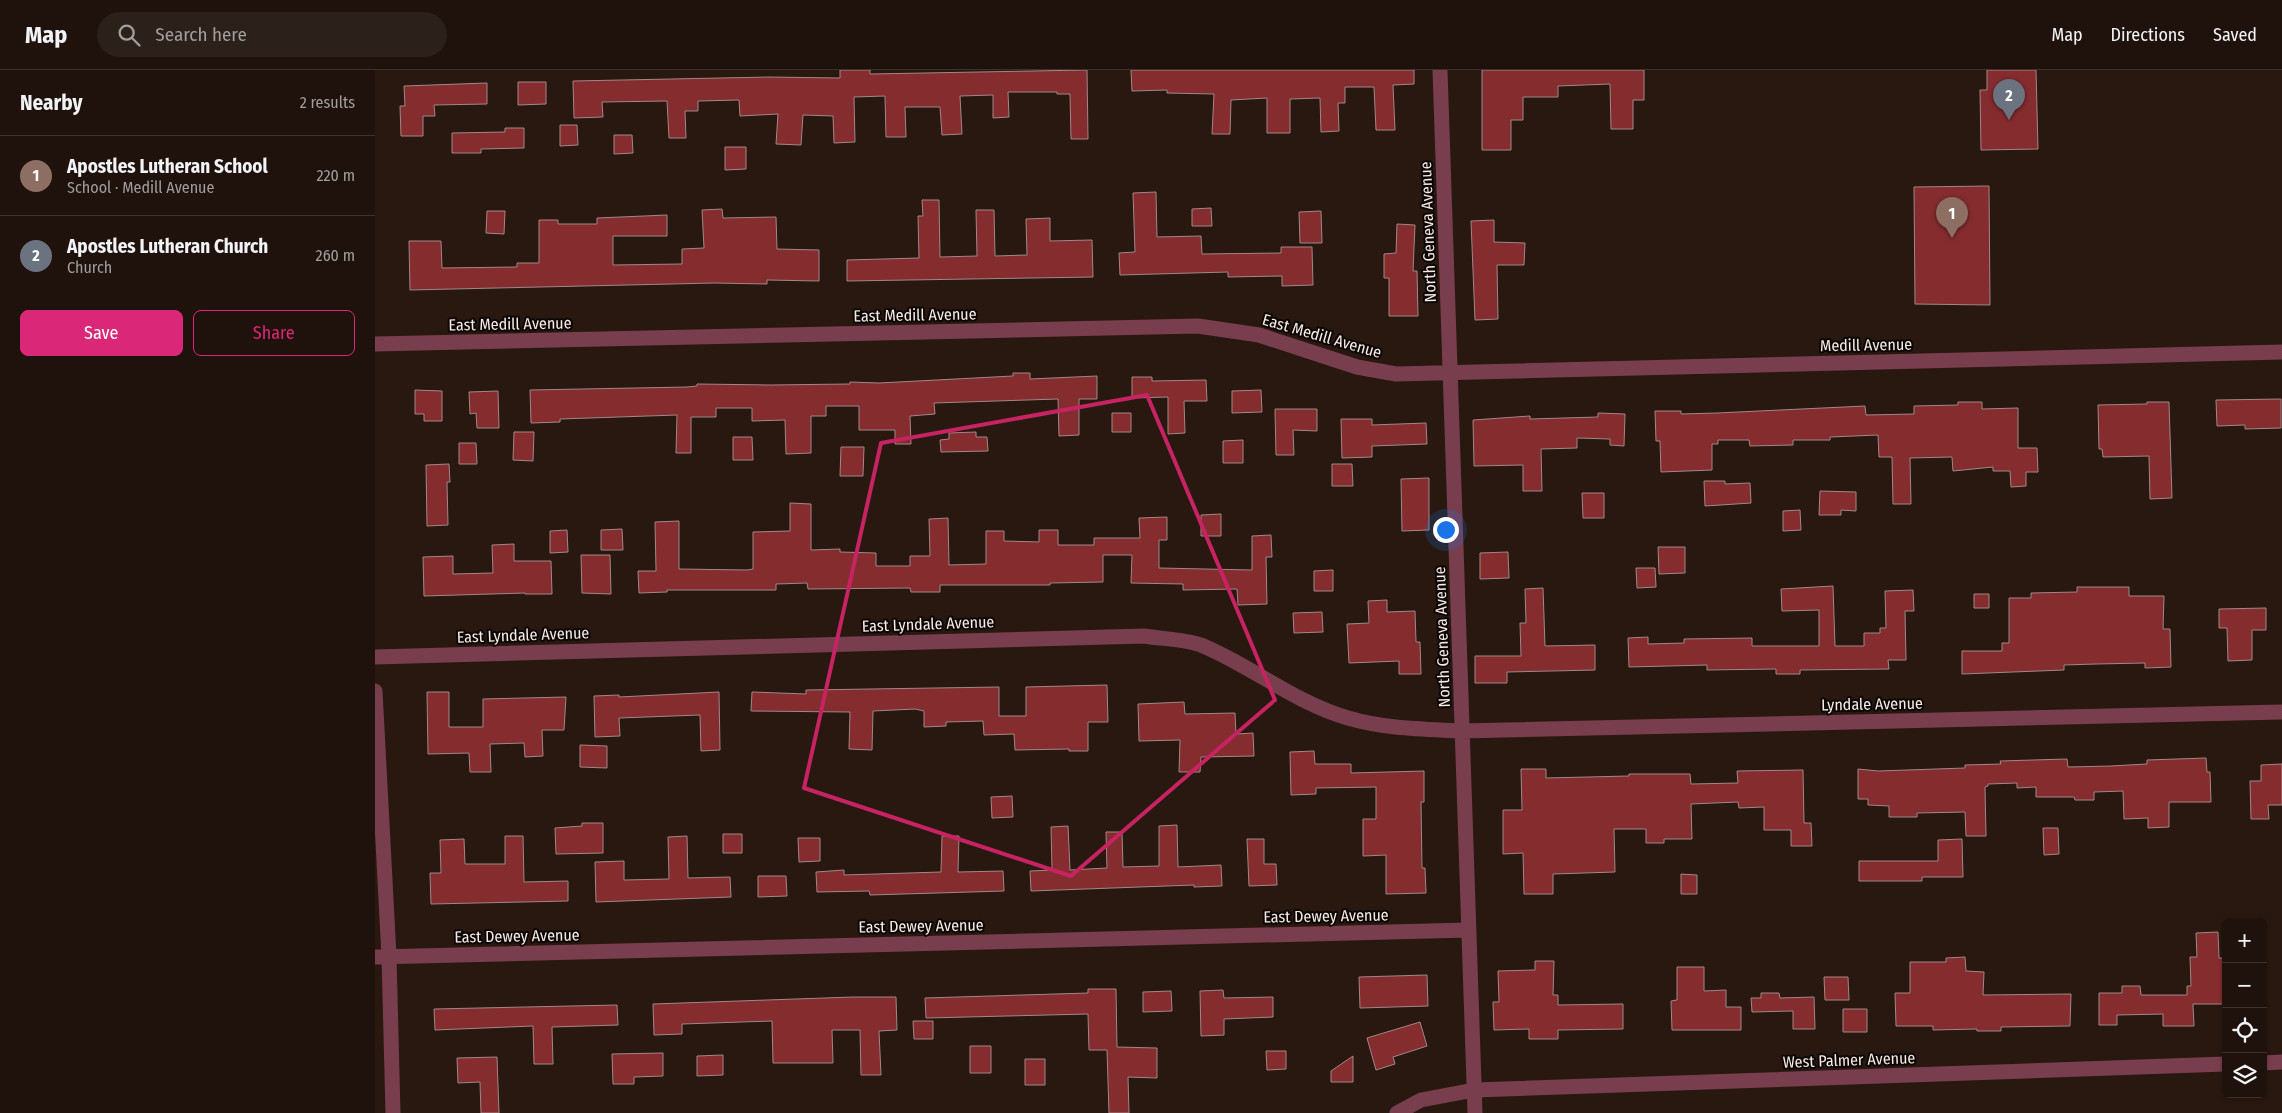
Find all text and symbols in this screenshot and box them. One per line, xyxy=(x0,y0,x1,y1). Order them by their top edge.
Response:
search box xyxy=(97,12,447,57)
text: Map xyxy=(25,21,67,49)
icon: search xyxy=(115,21,143,49)
text: Search here xyxy=(155,23,247,46)
text: Map xyxy=(2051,24,2083,46)
text: Directions xyxy=(2111,24,2185,46)
text: Saved xyxy=(2213,24,2257,46)
pin: 2 xyxy=(1993,79,2025,120)
text: Nearby xyxy=(20,90,82,116)
text: 2 results xyxy=(300,93,355,112)
text: Apostles Lutheran School xyxy=(67,155,268,178)
street label: North Geneva Avenue xyxy=(1416,161,1440,303)
text: 1 xyxy=(33,166,39,185)
text: 220 m xyxy=(316,166,355,185)
text: School · Medill Avenue xyxy=(67,178,214,197)
pin: 1 xyxy=(1936,197,1968,238)
text: Apostles Lutheran Church xyxy=(67,235,268,258)
text: 2 xyxy=(32,246,40,265)
text: 260 m xyxy=(316,246,355,265)
text: Church xyxy=(67,258,112,277)
street label: East Medill Avenue xyxy=(853,304,977,326)
button: Save xyxy=(20,310,183,356)
button: Share xyxy=(193,310,355,356)
street label: East Medill Avenue xyxy=(1260,310,1384,362)
street label: East Medill Avenue xyxy=(448,313,572,335)
street label: Medill Avenue xyxy=(1820,335,1912,355)
your location xyxy=(1433,517,1459,543)
street label: North Geneva Avenue xyxy=(1430,566,1454,708)
street label: East Lyndale Avenue xyxy=(861,612,995,636)
street label: East Lyndale Avenue xyxy=(456,623,590,647)
street label: Lyndale Avenue xyxy=(1821,694,1923,714)
street label: East Dewey Avenue xyxy=(1263,905,1389,927)
street label: East Dewey Avenue xyxy=(858,915,984,937)
map controls xyxy=(2222,918,2267,1098)
button: + xyxy=(2222,918,2267,963)
street label: East Dewey Avenue xyxy=(454,925,580,947)
button: − xyxy=(2222,963,2267,1008)
button: locate xyxy=(2222,1008,2267,1053)
street label: West Palmer Avenue xyxy=(1782,1048,1916,1072)
button: layers xyxy=(2222,1053,2267,1098)

